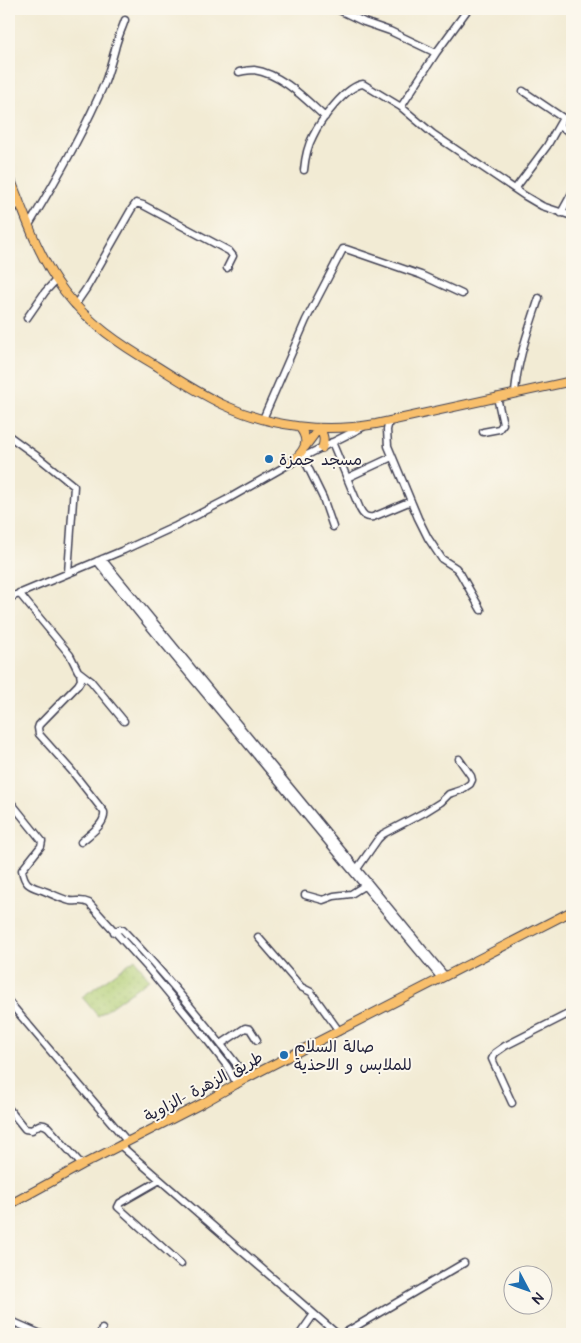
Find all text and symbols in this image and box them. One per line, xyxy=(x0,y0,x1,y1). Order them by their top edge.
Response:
place label: مسجد حمزة xyxy=(279,449,362,471)
marker: مسجد حمزة xyxy=(263,453,275,465)
place label: صالة السلام للملابس و الاحذية xyxy=(294,1036,412,1076)
street label: طريق الزهرة -الزاوية xyxy=(140,1046,267,1128)
marker: صالة السلام للملابس و الاحذية xyxy=(278,1049,290,1061)
north arrow xyxy=(504,1266,554,1316)
text: N xyxy=(526,1288,547,1308)

